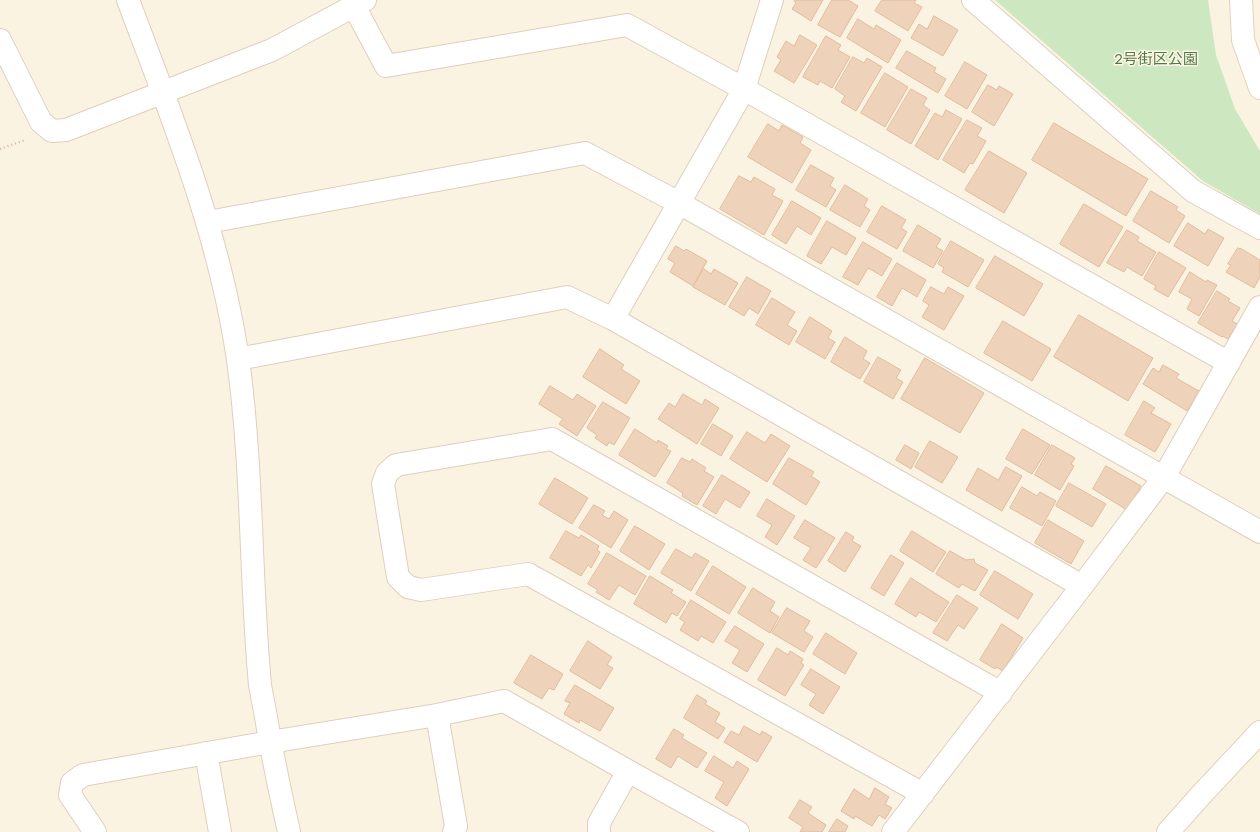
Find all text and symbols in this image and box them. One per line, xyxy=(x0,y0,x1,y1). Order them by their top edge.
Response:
park label: 2号街区公園 xyxy=(1114,51,1198,69)

